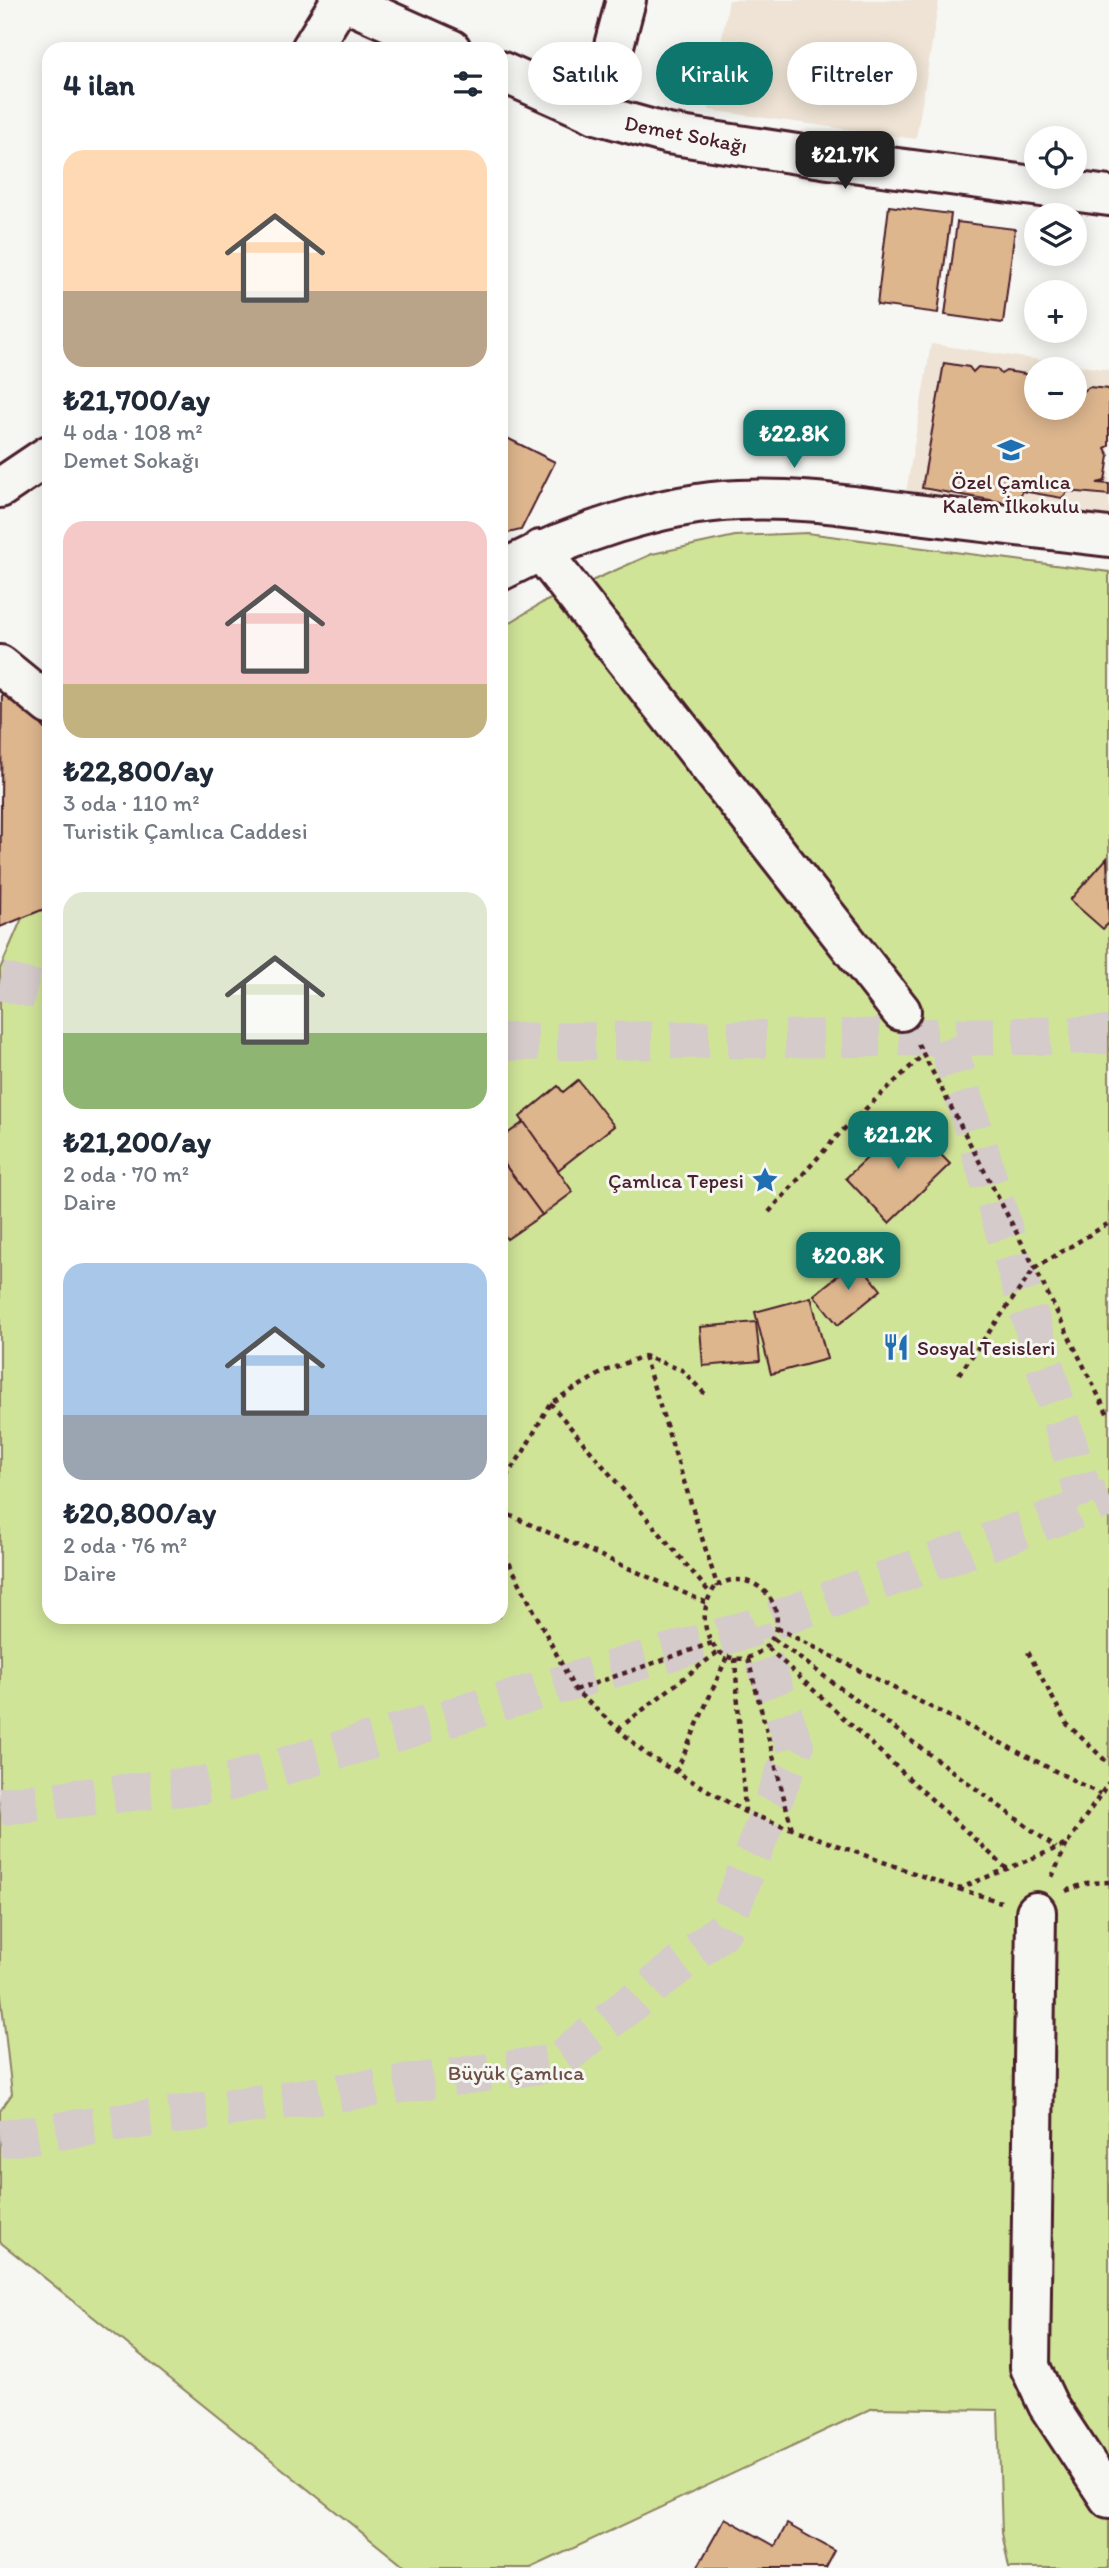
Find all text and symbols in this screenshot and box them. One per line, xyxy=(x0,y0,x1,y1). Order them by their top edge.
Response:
chip: Satılık xyxy=(528,42,642,105)
chip: Kiralık xyxy=(656,42,773,105)
chip: Filtreler xyxy=(787,42,917,105)
icon: filters xyxy=(449,65,487,103)
text: 4 ilan xyxy=(63,66,135,103)
street label: Demet Sokağı xyxy=(622,110,750,158)
map controls xyxy=(1024,126,1087,420)
button: locate xyxy=(1024,126,1087,189)
pin: ₺21.7K xyxy=(788,132,902,191)
text: ₺21.7K xyxy=(812,140,878,168)
icon: home xyxy=(212,195,338,321)
button: layers xyxy=(1024,203,1087,266)
button: + xyxy=(1024,280,1087,343)
button: − xyxy=(1024,357,1087,420)
text: ₺21,700/ay xyxy=(63,381,210,418)
pin: ₺22.8K xyxy=(737,410,851,470)
text: 4 oda · 108 m² xyxy=(63,418,203,446)
text: ₺22.8K xyxy=(759,419,829,447)
school or university icon: Özel Çamlıca Kalem İlkokulu xyxy=(996,435,1026,465)
text: Demet Sokağı xyxy=(63,446,199,474)
place label: Özel Çamlıca Kalem İlkokulu xyxy=(943,469,1079,518)
icon: home xyxy=(212,566,338,692)
text: ₺22,800/ay xyxy=(63,752,213,789)
text: 3 oda · 110 m² xyxy=(63,789,200,817)
text: Turistik Çamlıca Caddesi xyxy=(63,817,308,845)
icon: home xyxy=(212,937,338,1063)
pin: ₺21.2K xyxy=(841,1112,955,1171)
text: ₺21.2K xyxy=(864,1120,932,1148)
text: ₺21,200/ay xyxy=(63,1123,211,1160)
text: 2 oda · 70 m² xyxy=(63,1160,189,1188)
place icon: Çamlıca Tepesi xyxy=(750,1165,780,1195)
place label: Çamlıca Tepesi xyxy=(608,1168,744,1193)
text: Daire xyxy=(63,1188,116,1216)
pin: ₺20.8K xyxy=(791,1232,905,1292)
text: ₺20.8K xyxy=(812,1241,884,1269)
icon: home xyxy=(212,1308,338,1434)
restaurant icon: Sosyal Tesisleri xyxy=(881,1332,911,1362)
place label: Sosyal Tesisleri xyxy=(917,1335,1055,1360)
text: ₺20,800/ay xyxy=(63,1494,216,1531)
text: 2 oda · 76 m² xyxy=(63,1531,187,1559)
text: Daire xyxy=(63,1559,116,1587)
park label: Büyük Çamlıca xyxy=(448,2060,584,2085)

